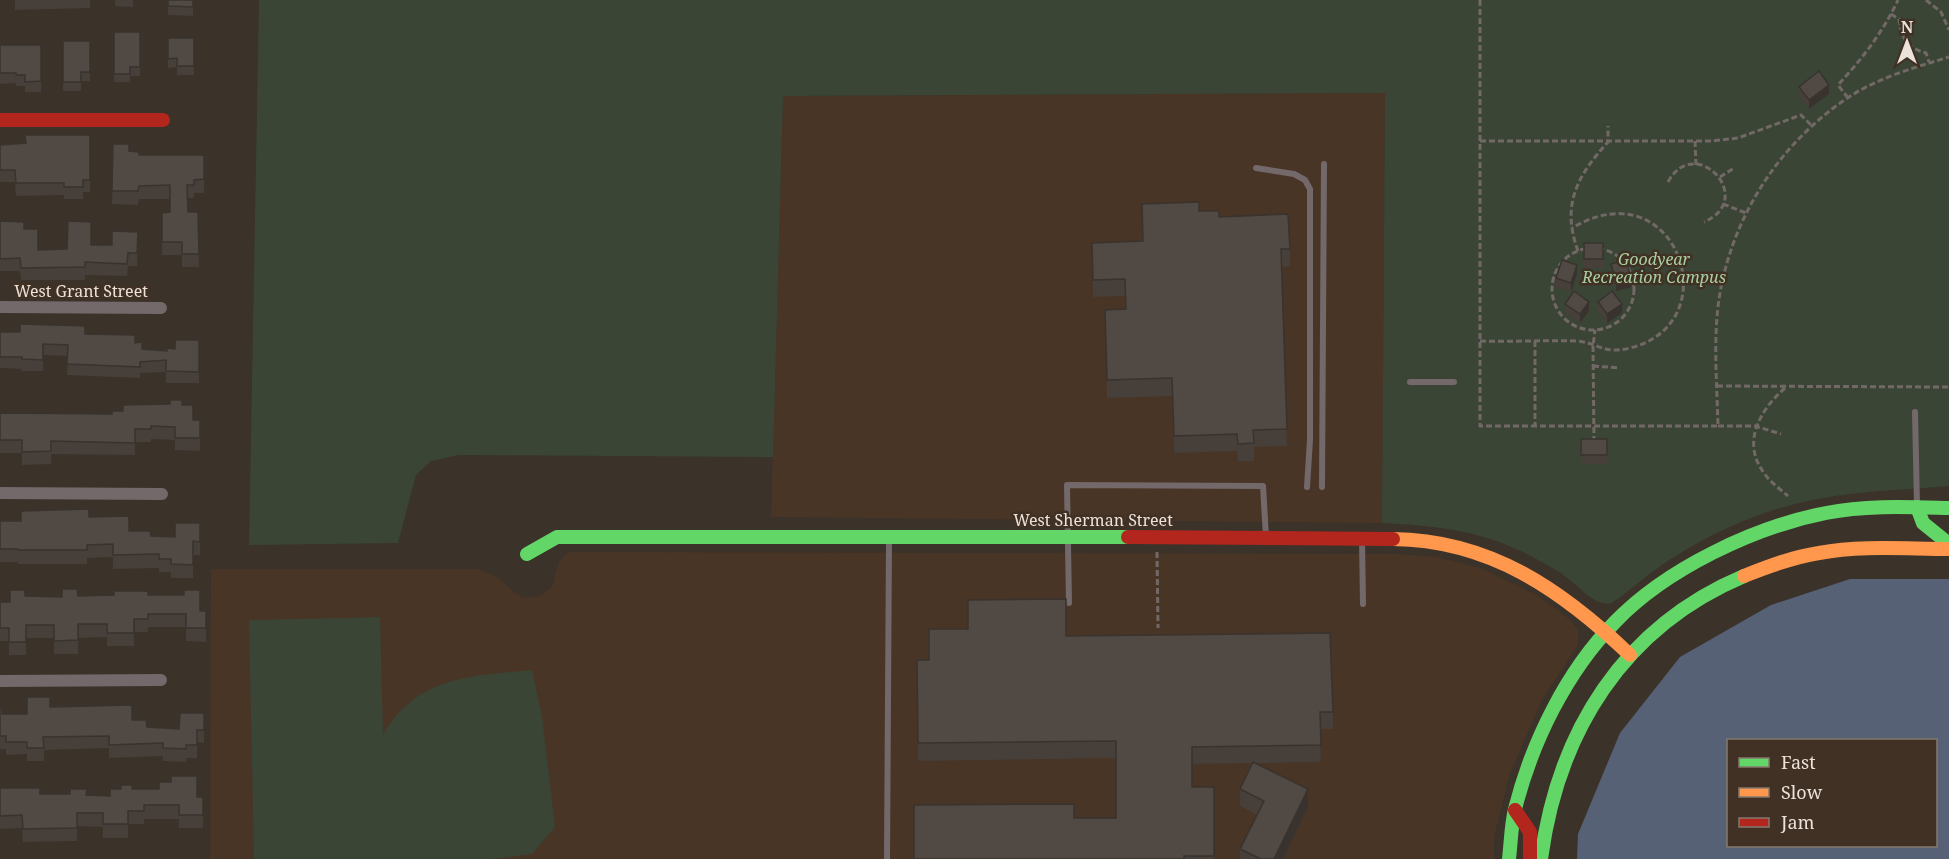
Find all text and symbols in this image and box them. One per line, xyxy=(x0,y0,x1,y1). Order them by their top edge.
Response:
north arrow xyxy=(1877,12,1937,72)
text: N xyxy=(1901,16,1914,38)
park label: Goodyear Recreation Campus xyxy=(1581,248,1726,288)
street label: West Grant Street xyxy=(14,280,148,302)
street label: West Sherman Street xyxy=(1013,509,1173,531)
legend xyxy=(1727,739,1937,847)
text: Fast xyxy=(1781,750,1816,774)
text: Slow xyxy=(1781,780,1823,804)
text: Jam xyxy=(1780,810,1815,834)

